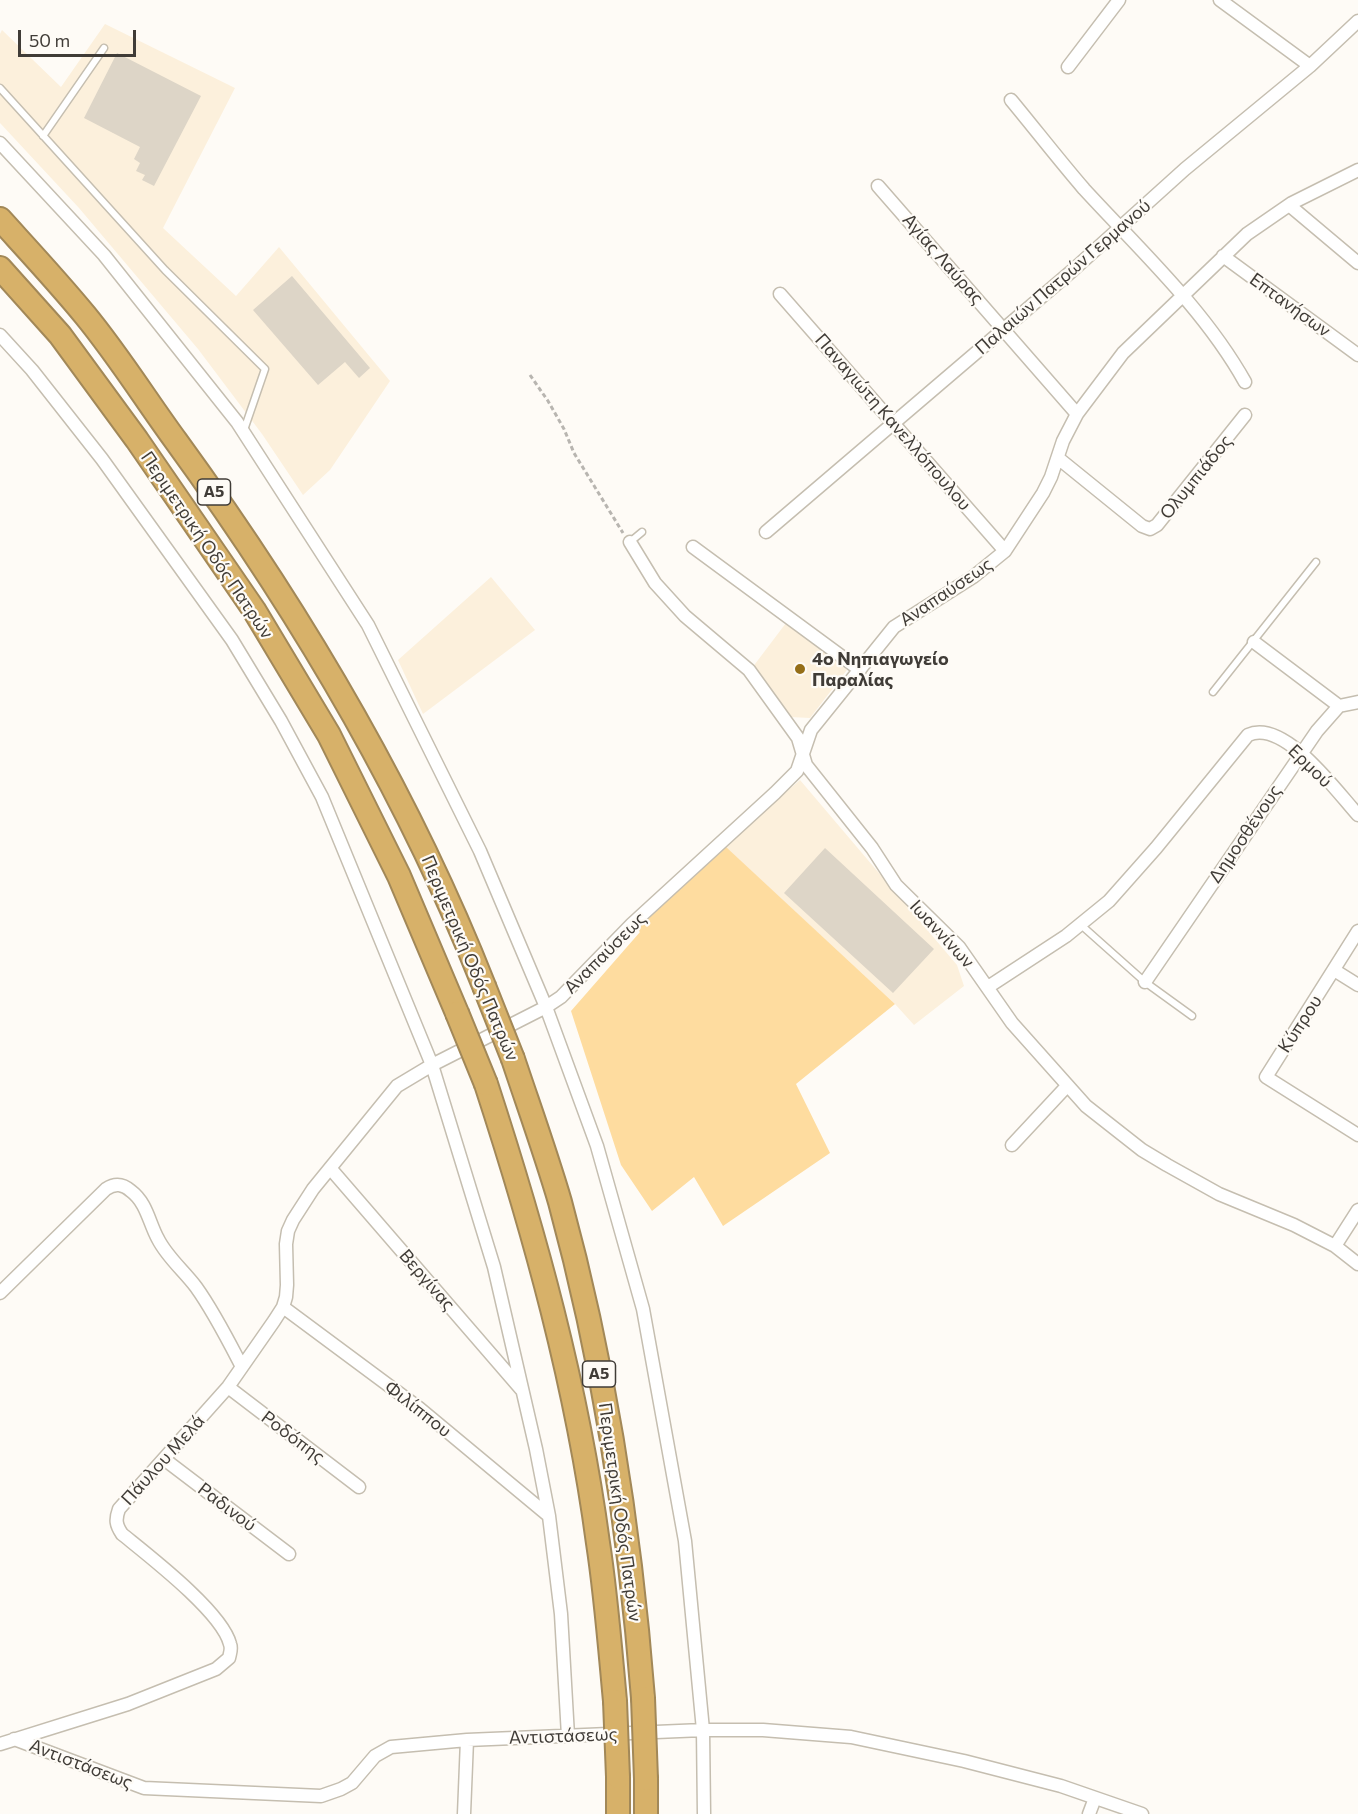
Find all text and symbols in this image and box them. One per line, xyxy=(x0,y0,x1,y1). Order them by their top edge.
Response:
scale bar xyxy=(21,18,140,56)
text: 50 m xyxy=(29,29,70,51)
street label: Παλαιών Πατρών Γερμανού xyxy=(971,195,1155,359)
street label: Αγίας Λαύρας xyxy=(898,209,988,309)
street label: Επτανήσων xyxy=(1245,268,1335,342)
street label: Παναγιώτη Κανελλόπουλου xyxy=(810,329,976,515)
street label: Ολυμπιάδος xyxy=(1155,431,1237,523)
street label: Περιμετρική Οδός Πατρών xyxy=(136,447,278,643)
road number: Α5 xyxy=(198,479,230,505)
street label: Αναπαύσεως xyxy=(896,553,996,631)
place label: 4o Νηπιαγωγείο Παραλίας xyxy=(812,648,949,690)
marker: 4o Νηπιαγωγείο Παραλίας xyxy=(793,662,807,676)
street label: Ερμού xyxy=(1284,740,1336,792)
street label: Δημοσθένους xyxy=(1204,781,1286,887)
street label: Περιμετρική Οδός Πατρών xyxy=(417,852,523,1064)
street label: Ιωαννίνων xyxy=(905,896,979,972)
street label: Αναπαύσεως xyxy=(560,908,650,998)
street label: Κύπρου xyxy=(1273,991,1327,1057)
street label: Βεργίνας xyxy=(395,1245,459,1315)
road number: Α5 xyxy=(582,1361,616,1387)
street label: Φιλίππου xyxy=(380,1376,456,1442)
street label: Περιμετρική Οδός Πατρών xyxy=(594,1401,646,1623)
street label: Ροδόπης xyxy=(257,1406,329,1468)
street label: Πάυλου Μελά xyxy=(117,1410,209,1510)
street label: Ραδινού xyxy=(194,1478,260,1536)
street label: Αντιστάσεως xyxy=(508,1723,618,1749)
street label: Αντιστάσεως xyxy=(26,1734,136,1794)

